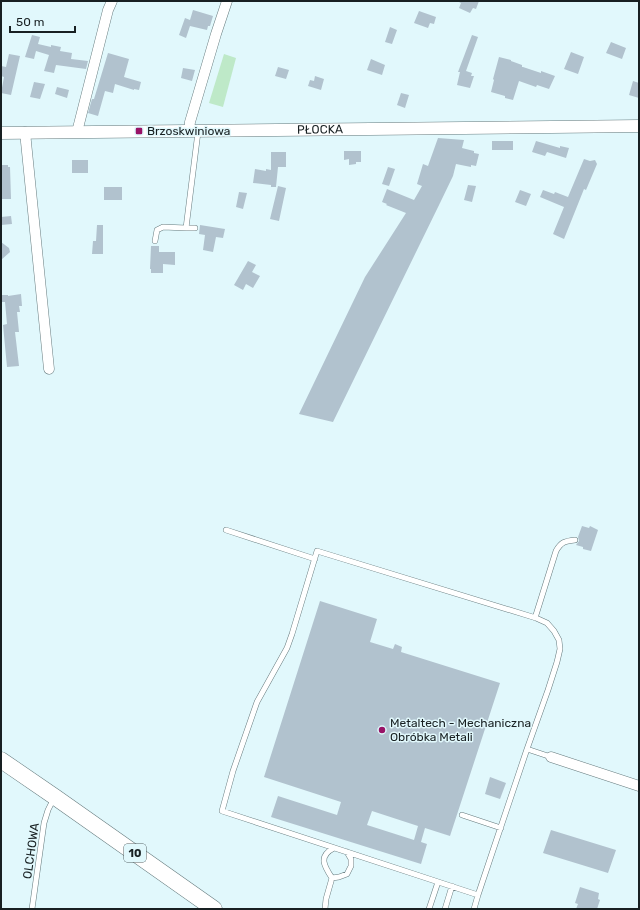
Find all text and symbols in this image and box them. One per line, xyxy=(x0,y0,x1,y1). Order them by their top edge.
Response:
scale bar xyxy=(10,8,75,34)
text: 50 m xyxy=(16,15,44,29)
street label: PŁOCKA xyxy=(297,122,343,137)
place label: Brzoskwiniowa xyxy=(147,124,230,138)
marker: Brzoskwiniowa xyxy=(134,126,144,136)
place label: Metaltech - Mechaniczna Obróbka Metali xyxy=(390,716,531,744)
marker: Metaltech - Mechaniczna Obróbka Metali xyxy=(377,725,387,735)
street label: OLCHOWA xyxy=(20,822,42,880)
road number: 10 xyxy=(124,844,146,862)

